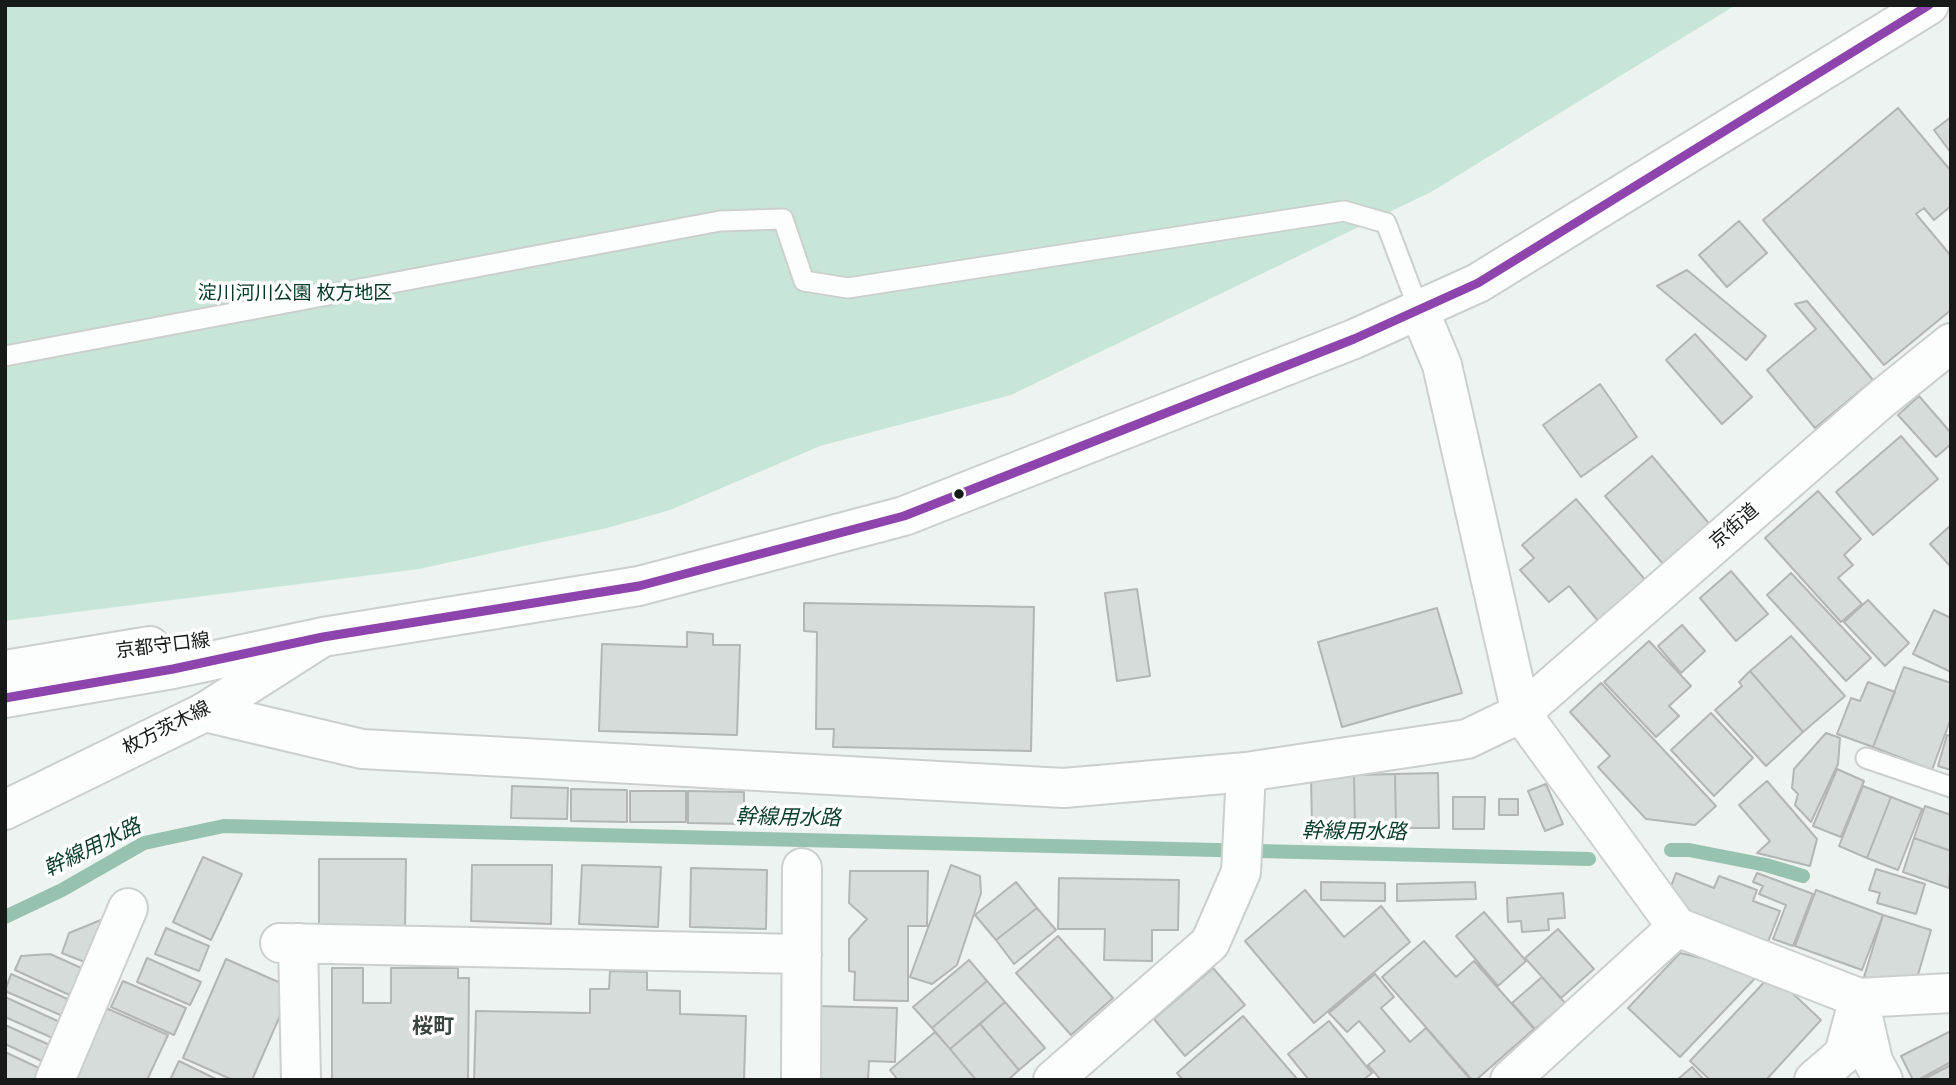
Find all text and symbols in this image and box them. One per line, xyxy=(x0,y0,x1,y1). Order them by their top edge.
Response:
park label: 淀川河川公園 枚方地区 xyxy=(198,283,392,305)
unlabelled marker xyxy=(952,487,966,501)
street label: 京街道 xyxy=(1706,500,1764,554)
street label: 京都守口線 xyxy=(114,630,212,664)
street label: 枚方茨木線 xyxy=(120,697,214,761)
water label: 幹線用水路 xyxy=(735,805,841,833)
water label: 幹線用水路 xyxy=(40,815,146,883)
water label: 幹線用水路 xyxy=(1301,819,1407,847)
district label: 桜町 xyxy=(412,1015,454,1041)

